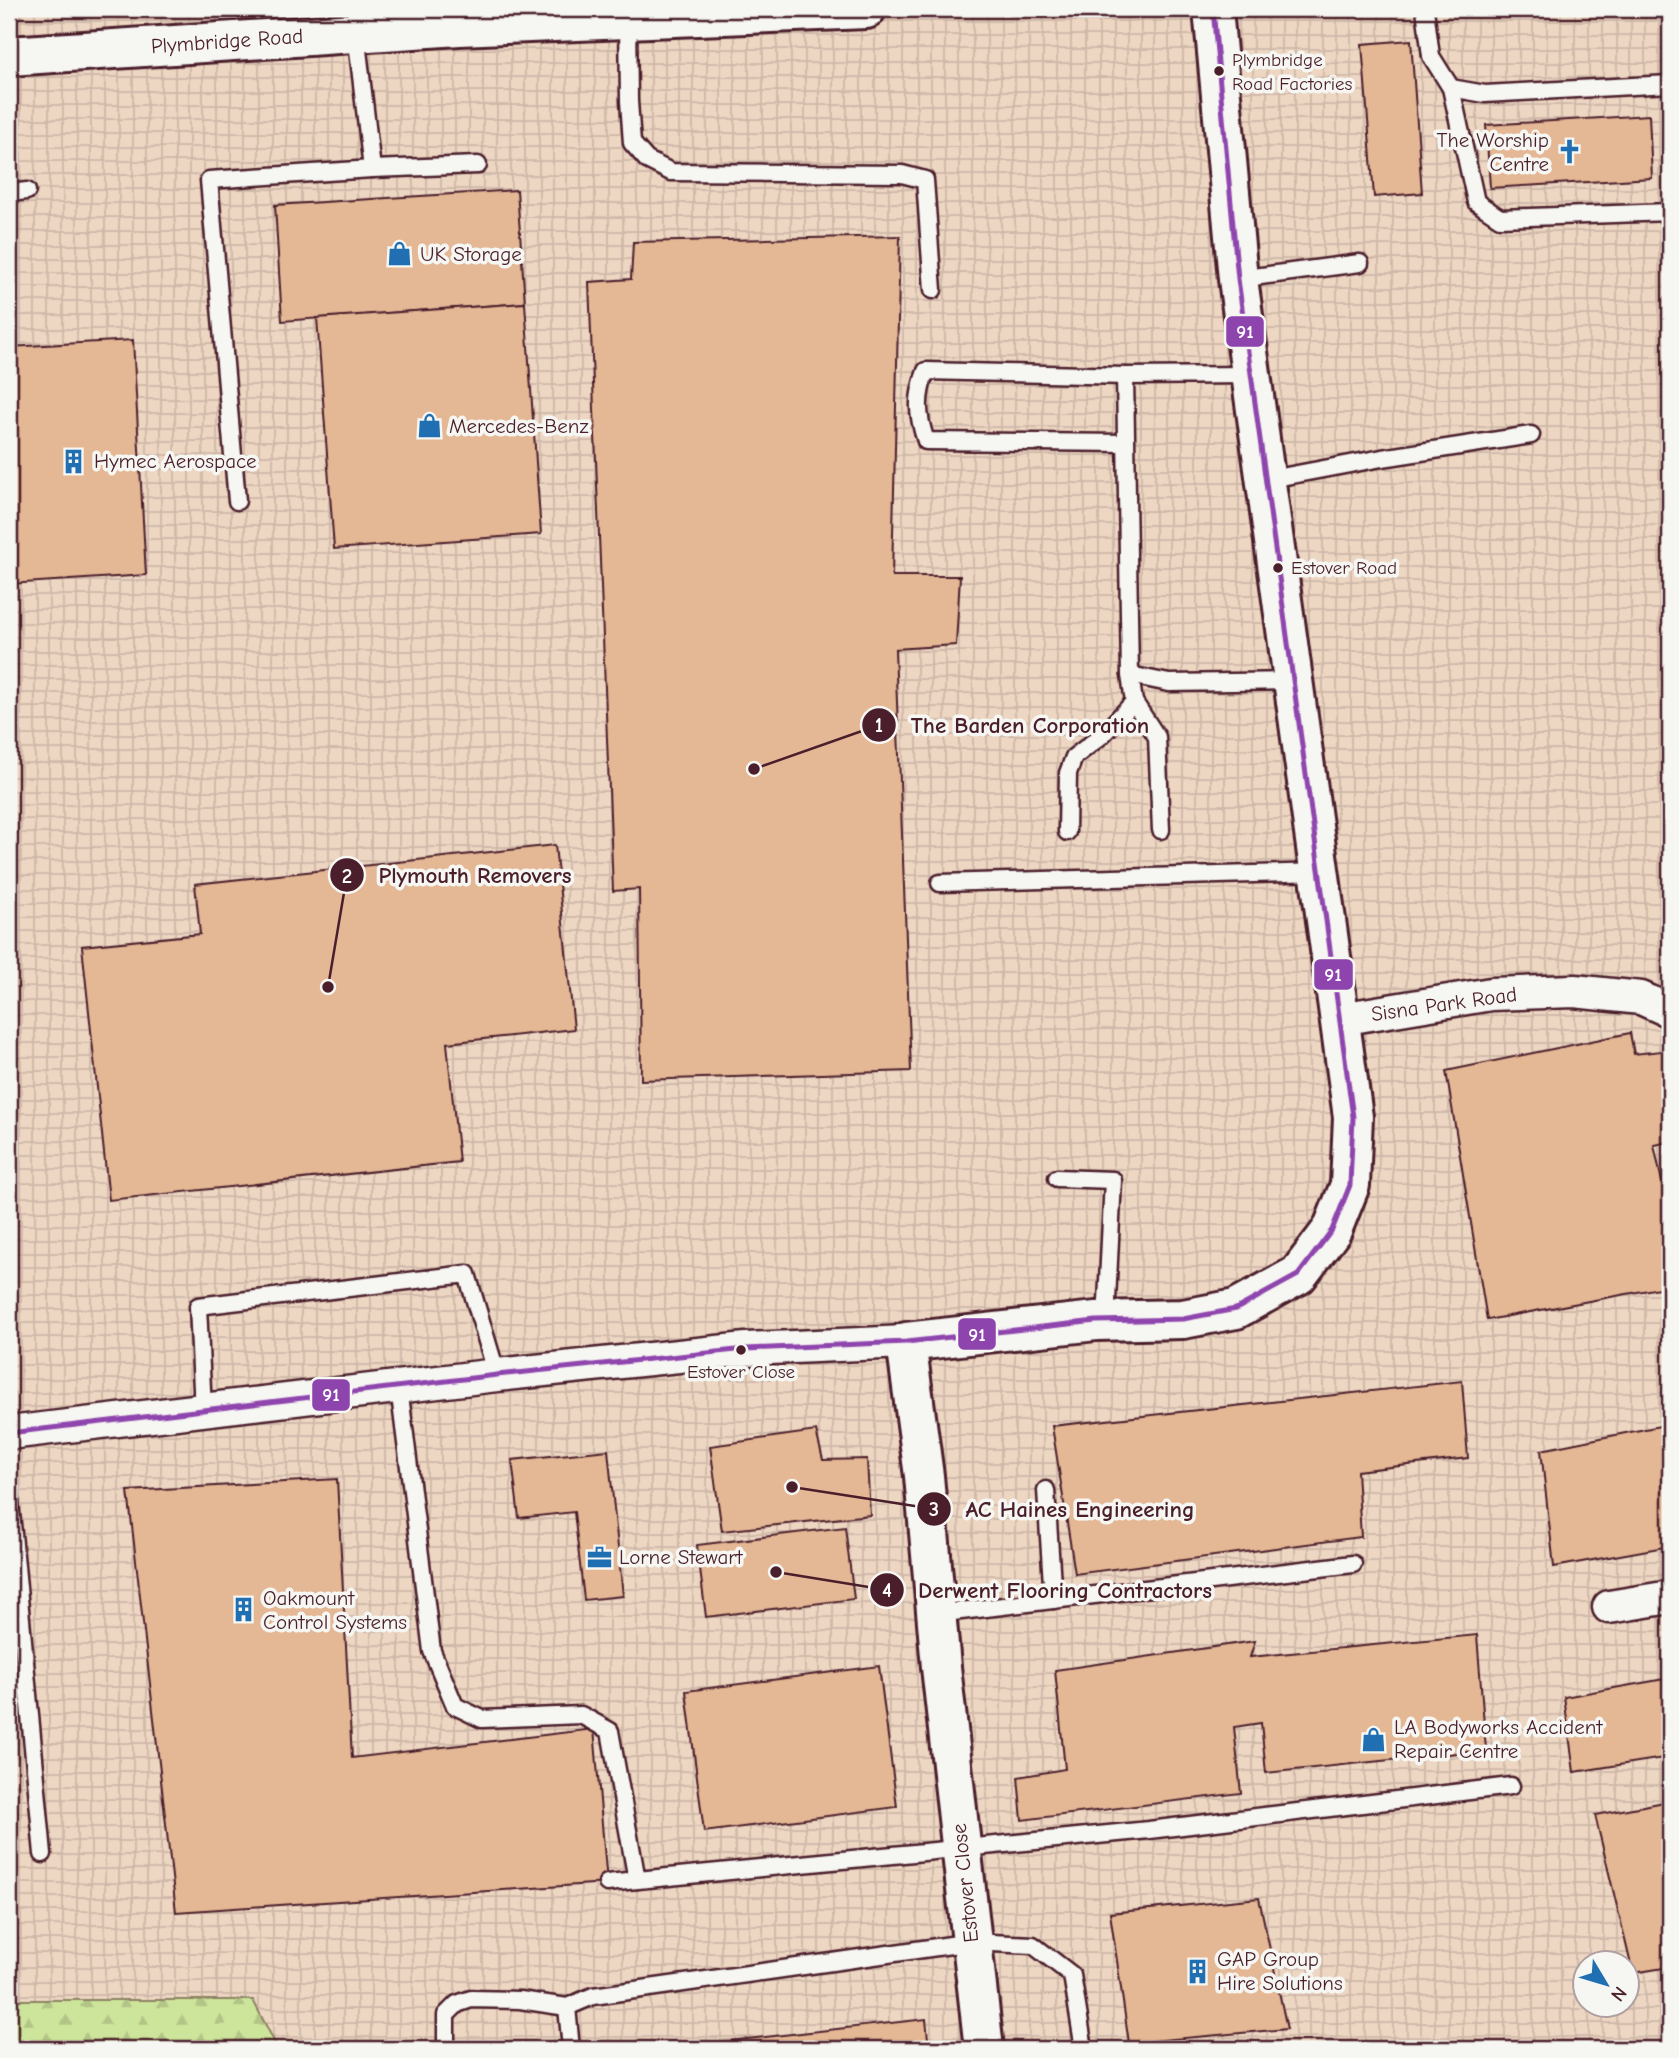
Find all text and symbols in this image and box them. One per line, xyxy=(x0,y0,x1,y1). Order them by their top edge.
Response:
street label: Plymbridge Road xyxy=(150,24,304,58)
place label: Plymbridge Road Factories xyxy=(1232,49,1353,95)
marker: Plymbridge Road Factories xyxy=(1212,64,1226,78)
place label: The Worship Centre xyxy=(1437,128,1549,176)
church icon: The Worship Centre xyxy=(1555,138,1583,166)
shop icon: UK Storage xyxy=(386,240,414,268)
place label: UK Storage xyxy=(420,242,522,266)
line badge: 91 xyxy=(1225,315,1265,348)
text: 91 xyxy=(1236,321,1254,343)
shop icon: Mercedes-Benz xyxy=(415,412,443,440)
place label: Mercedes-Benz xyxy=(449,414,589,438)
building icon: Hymec Aerospace xyxy=(60,447,88,475)
place label: Hymec Aerospace xyxy=(94,449,257,473)
place label: Estover Road xyxy=(1291,557,1397,579)
marker: Estover Road xyxy=(1271,561,1285,575)
callout: The Barden Corporation xyxy=(862,703,1164,747)
text: The Barden Corporation xyxy=(911,712,1149,739)
text: 1 xyxy=(875,713,883,737)
callout: Plymouth Removers xyxy=(329,853,585,897)
text: Plymouth Removers xyxy=(378,862,572,889)
text: 2 xyxy=(342,864,352,888)
line badge: 91 xyxy=(1313,958,1354,991)
text: 91 xyxy=(1324,964,1342,986)
street label: Sisna Park Road xyxy=(1369,982,1519,1026)
line badge: 91 xyxy=(957,1317,997,1351)
text: 91 xyxy=(968,1324,986,1346)
marker: Estover Close xyxy=(734,1343,748,1357)
place label: Estover Close xyxy=(687,1361,795,1383)
line badge: 91 xyxy=(311,1378,351,1412)
text: 91 xyxy=(322,1384,340,1406)
callout: AC Haines Engineering xyxy=(917,1487,1209,1531)
text: AC Haines Engineering xyxy=(965,1496,1195,1523)
text: 3 xyxy=(929,1497,939,1521)
office icon: Lorne Stewart xyxy=(585,1543,613,1571)
place label: Lorne Stewart xyxy=(619,1545,744,1569)
callout: Derwent Flooring Contractors xyxy=(869,1568,1226,1612)
text: Derwent Flooring Contractors xyxy=(918,1577,1212,1604)
text: 4 xyxy=(882,1578,892,1602)
place label: Oakmount Control Systems xyxy=(263,1586,407,1634)
building icon: Oakmount Control Systems xyxy=(229,1596,257,1624)
place label: LA Bodyworks Accident Repair Centre xyxy=(1394,1715,1603,1763)
shop icon: LA Bodyworks Accident Repair Centre xyxy=(1360,1725,1388,1753)
street label: Estover Close xyxy=(947,1822,983,1944)
place label: GAP Group Hire Solutions xyxy=(1217,1947,1343,1995)
north arrow xyxy=(1570,1950,1640,2020)
building icon: GAP Group Hire Solutions xyxy=(1183,1957,1211,1985)
text: N xyxy=(1606,1982,1631,2006)

